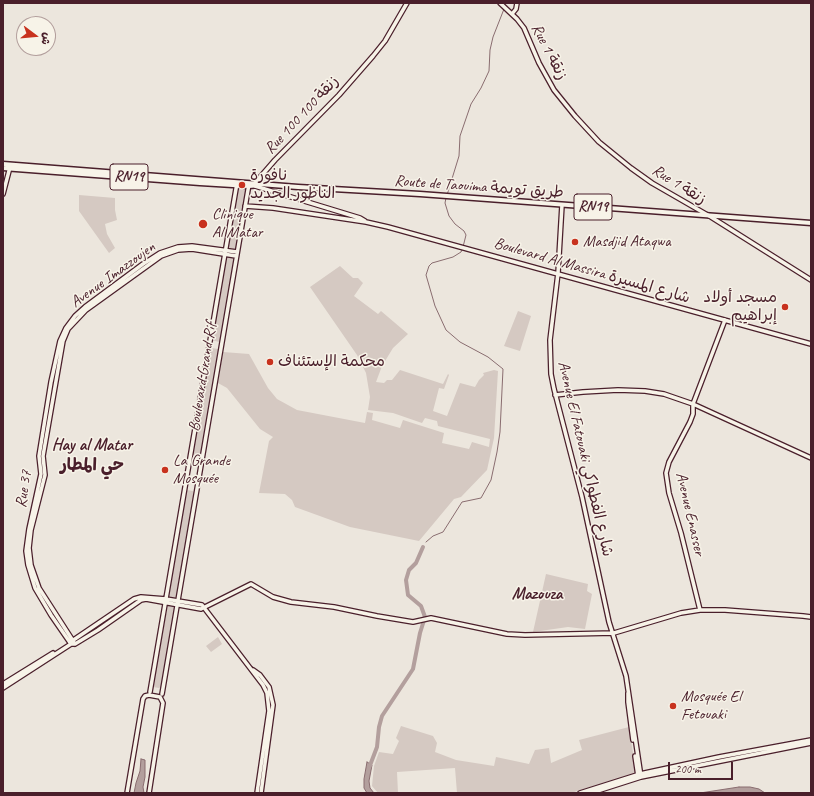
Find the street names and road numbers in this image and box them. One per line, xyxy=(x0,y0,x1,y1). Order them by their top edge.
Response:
street label: Rue زنقة 1 xyxy=(527,21,571,83)
street label: Rue 100 زنقة 100 xyxy=(261,72,343,158)
street label: Rue 1 زنقة xyxy=(648,161,710,209)
road number: RN19 xyxy=(110,164,148,190)
street label: Route de Taouima طريق تويمة xyxy=(394,171,564,203)
road number: RN19 xyxy=(574,194,612,220)
street label: Boulevard Al Massira شارع المسيرة xyxy=(492,234,692,308)
street label: Avenue Imazzoujen xyxy=(67,238,159,312)
street label: Boulevard Grand Rif xyxy=(185,321,221,433)
street label: Avenue El Fatouaki شارع الفطواكي xyxy=(553,359,617,559)
street label: Rue 37 xyxy=(12,469,36,509)
street label: Avenue Enasser xyxy=(671,470,709,558)

